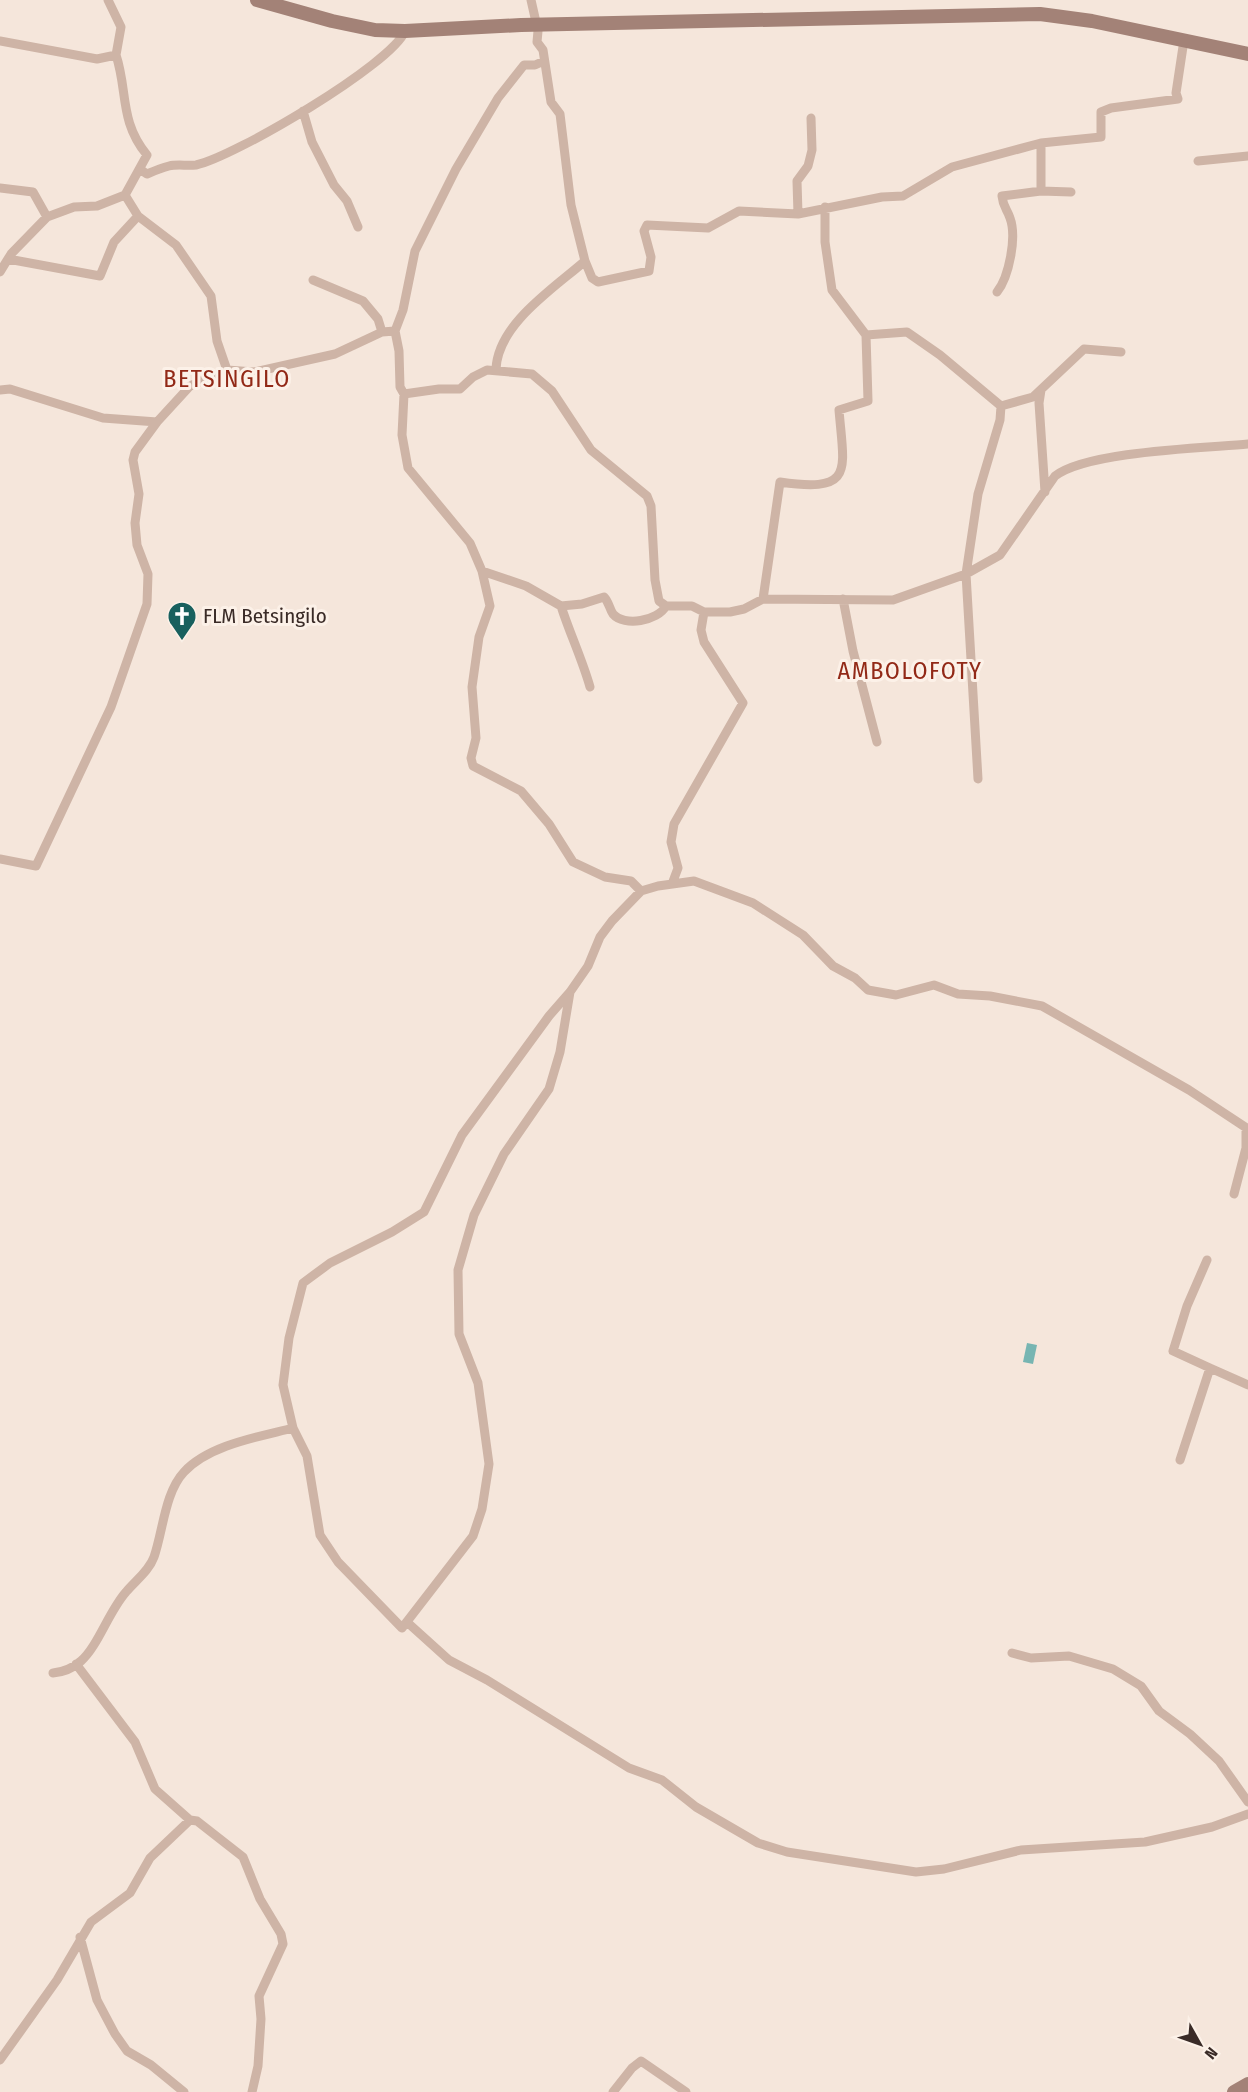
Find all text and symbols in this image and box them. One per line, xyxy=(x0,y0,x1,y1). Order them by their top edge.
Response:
district label: BETSINGILO xyxy=(163,365,291,393)
church icon: FLM Betsingilo xyxy=(166,600,198,642)
place label: FLM Betsingilo xyxy=(203,603,327,629)
district label: AMBOLOFOTY xyxy=(838,657,982,685)
north arrow xyxy=(1170,2014,1230,2074)
text: N xyxy=(1201,2044,1221,2063)

